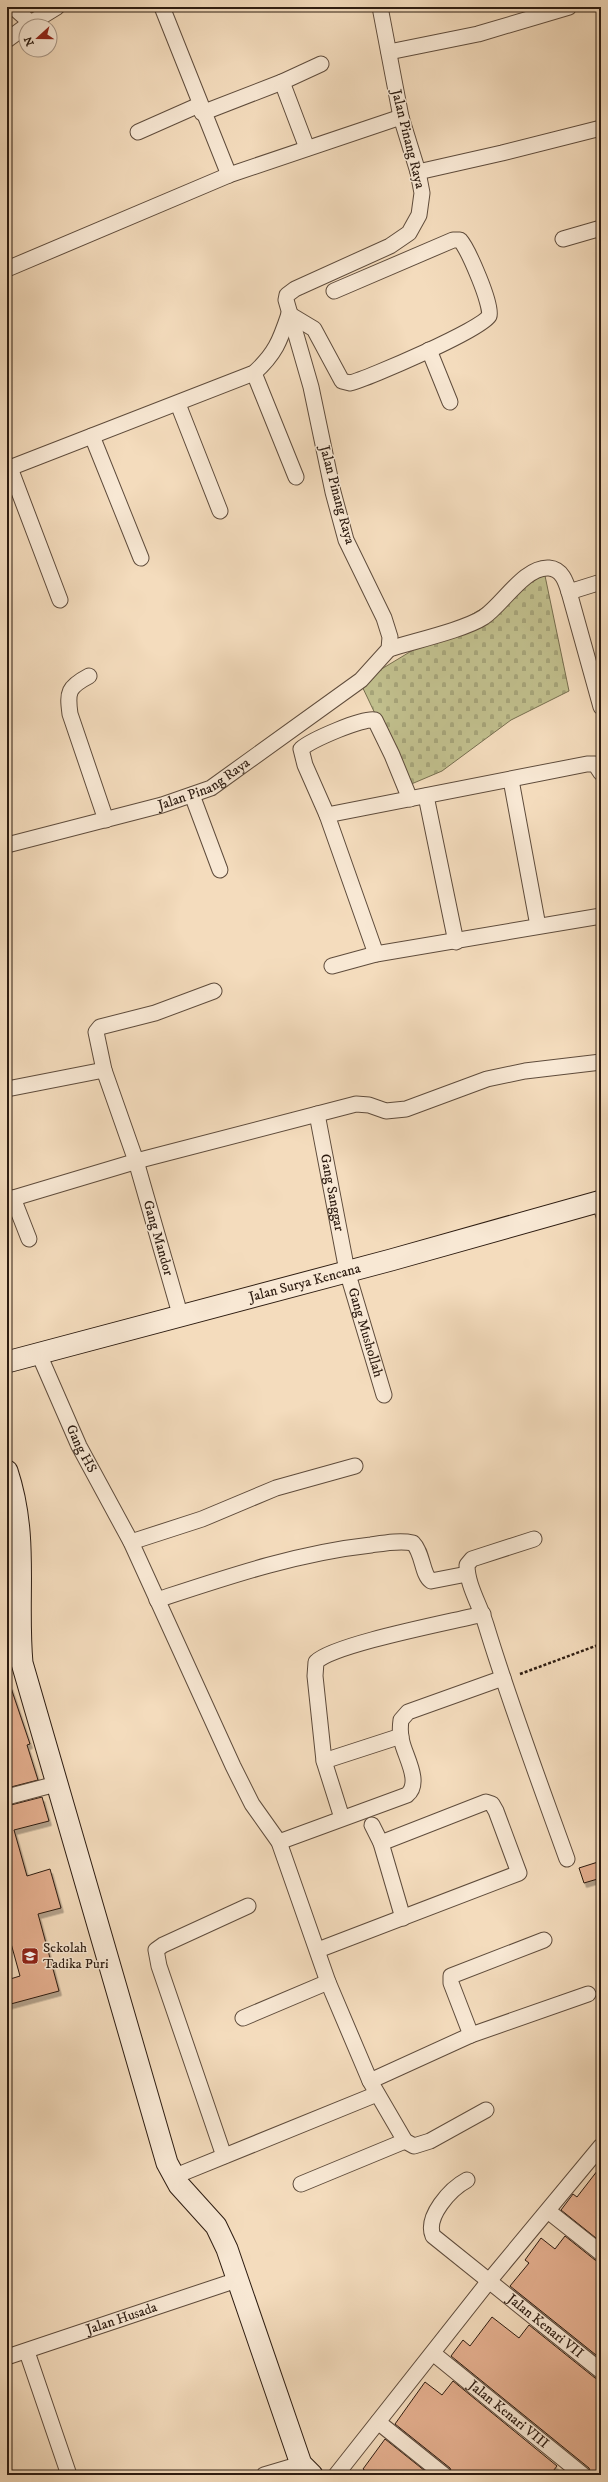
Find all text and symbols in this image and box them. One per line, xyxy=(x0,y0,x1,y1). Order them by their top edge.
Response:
north arrow xyxy=(18,18,58,58)
text: N xyxy=(21,35,38,48)
street label: Jalan Pinang Raya xyxy=(386,86,429,191)
street label: Jalan Pinang Raya xyxy=(315,442,359,546)
street label: Jalan Pinang Raya xyxy=(154,754,254,815)
street label: Gang Sanggar xyxy=(316,1152,348,1234)
street label: Gang Mandor xyxy=(139,1198,178,1279)
street label: Jalan Surya Kencana xyxy=(245,1259,362,1307)
street label: Gang Mushollah xyxy=(343,1285,387,1380)
street label: Gang HS xyxy=(62,1422,101,1476)
place label: Sekolah Tadika Puri xyxy=(43,1939,109,1973)
school or university icon: Sekolah Tadika Puri xyxy=(20,1946,40,1966)
street label: Jalan Kenari VII xyxy=(502,2289,587,2362)
street label: Jalan Husada xyxy=(82,2298,160,2339)
street label: Jalan Kenari VIII xyxy=(463,2375,553,2453)

